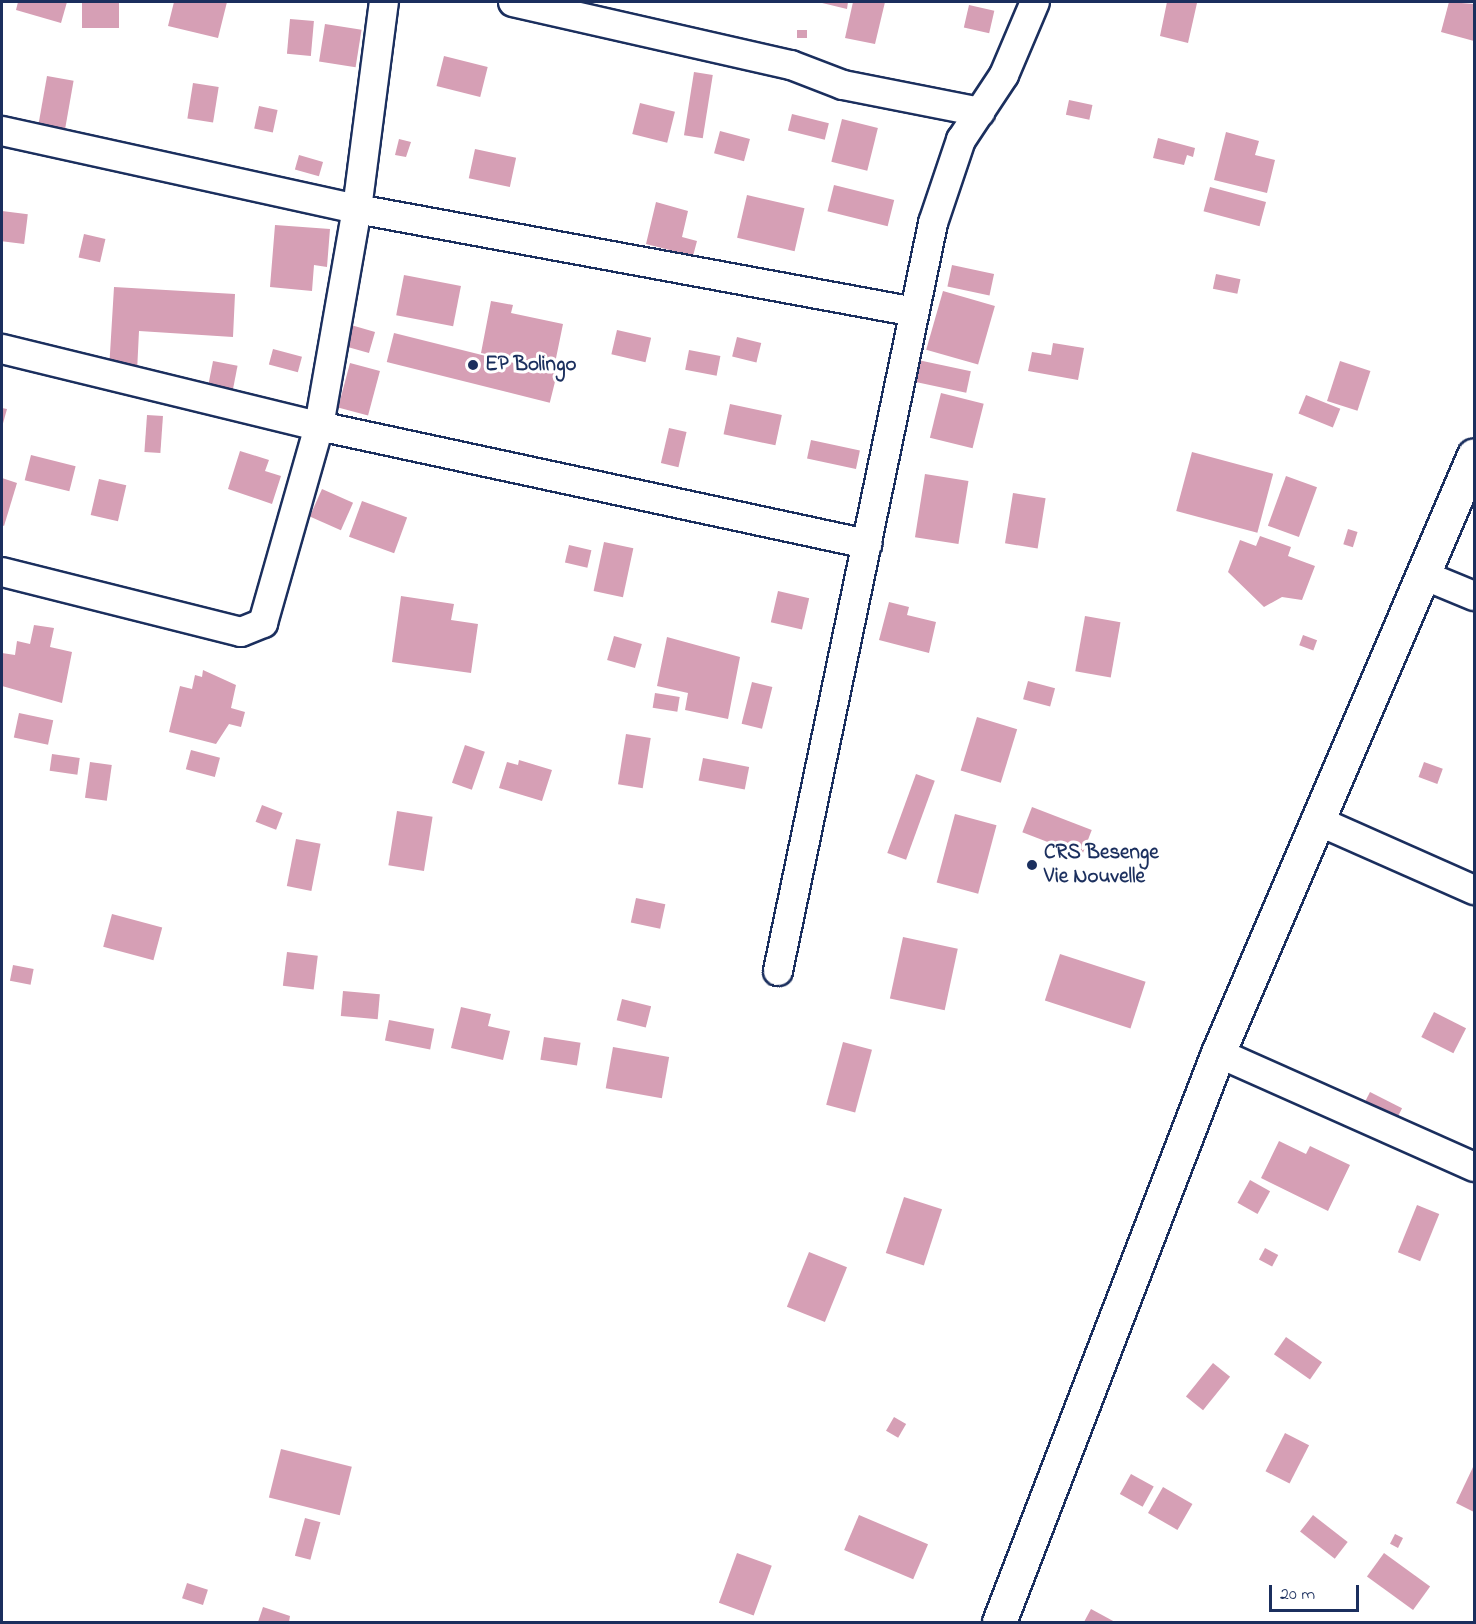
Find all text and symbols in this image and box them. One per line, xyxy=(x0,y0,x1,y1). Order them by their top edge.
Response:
place label: EP Bolingo xyxy=(485,352,576,378)
marker: EP Bolingo xyxy=(466,358,480,372)
place label: CRS Besenge Vie Nouvelle xyxy=(1044,840,1159,890)
marker: CRS Besenge Vie Nouvelle xyxy=(1025,858,1039,872)
scale bar xyxy=(1272,1573,1362,1611)
text: 20 m xyxy=(1280,1582,1315,1608)

